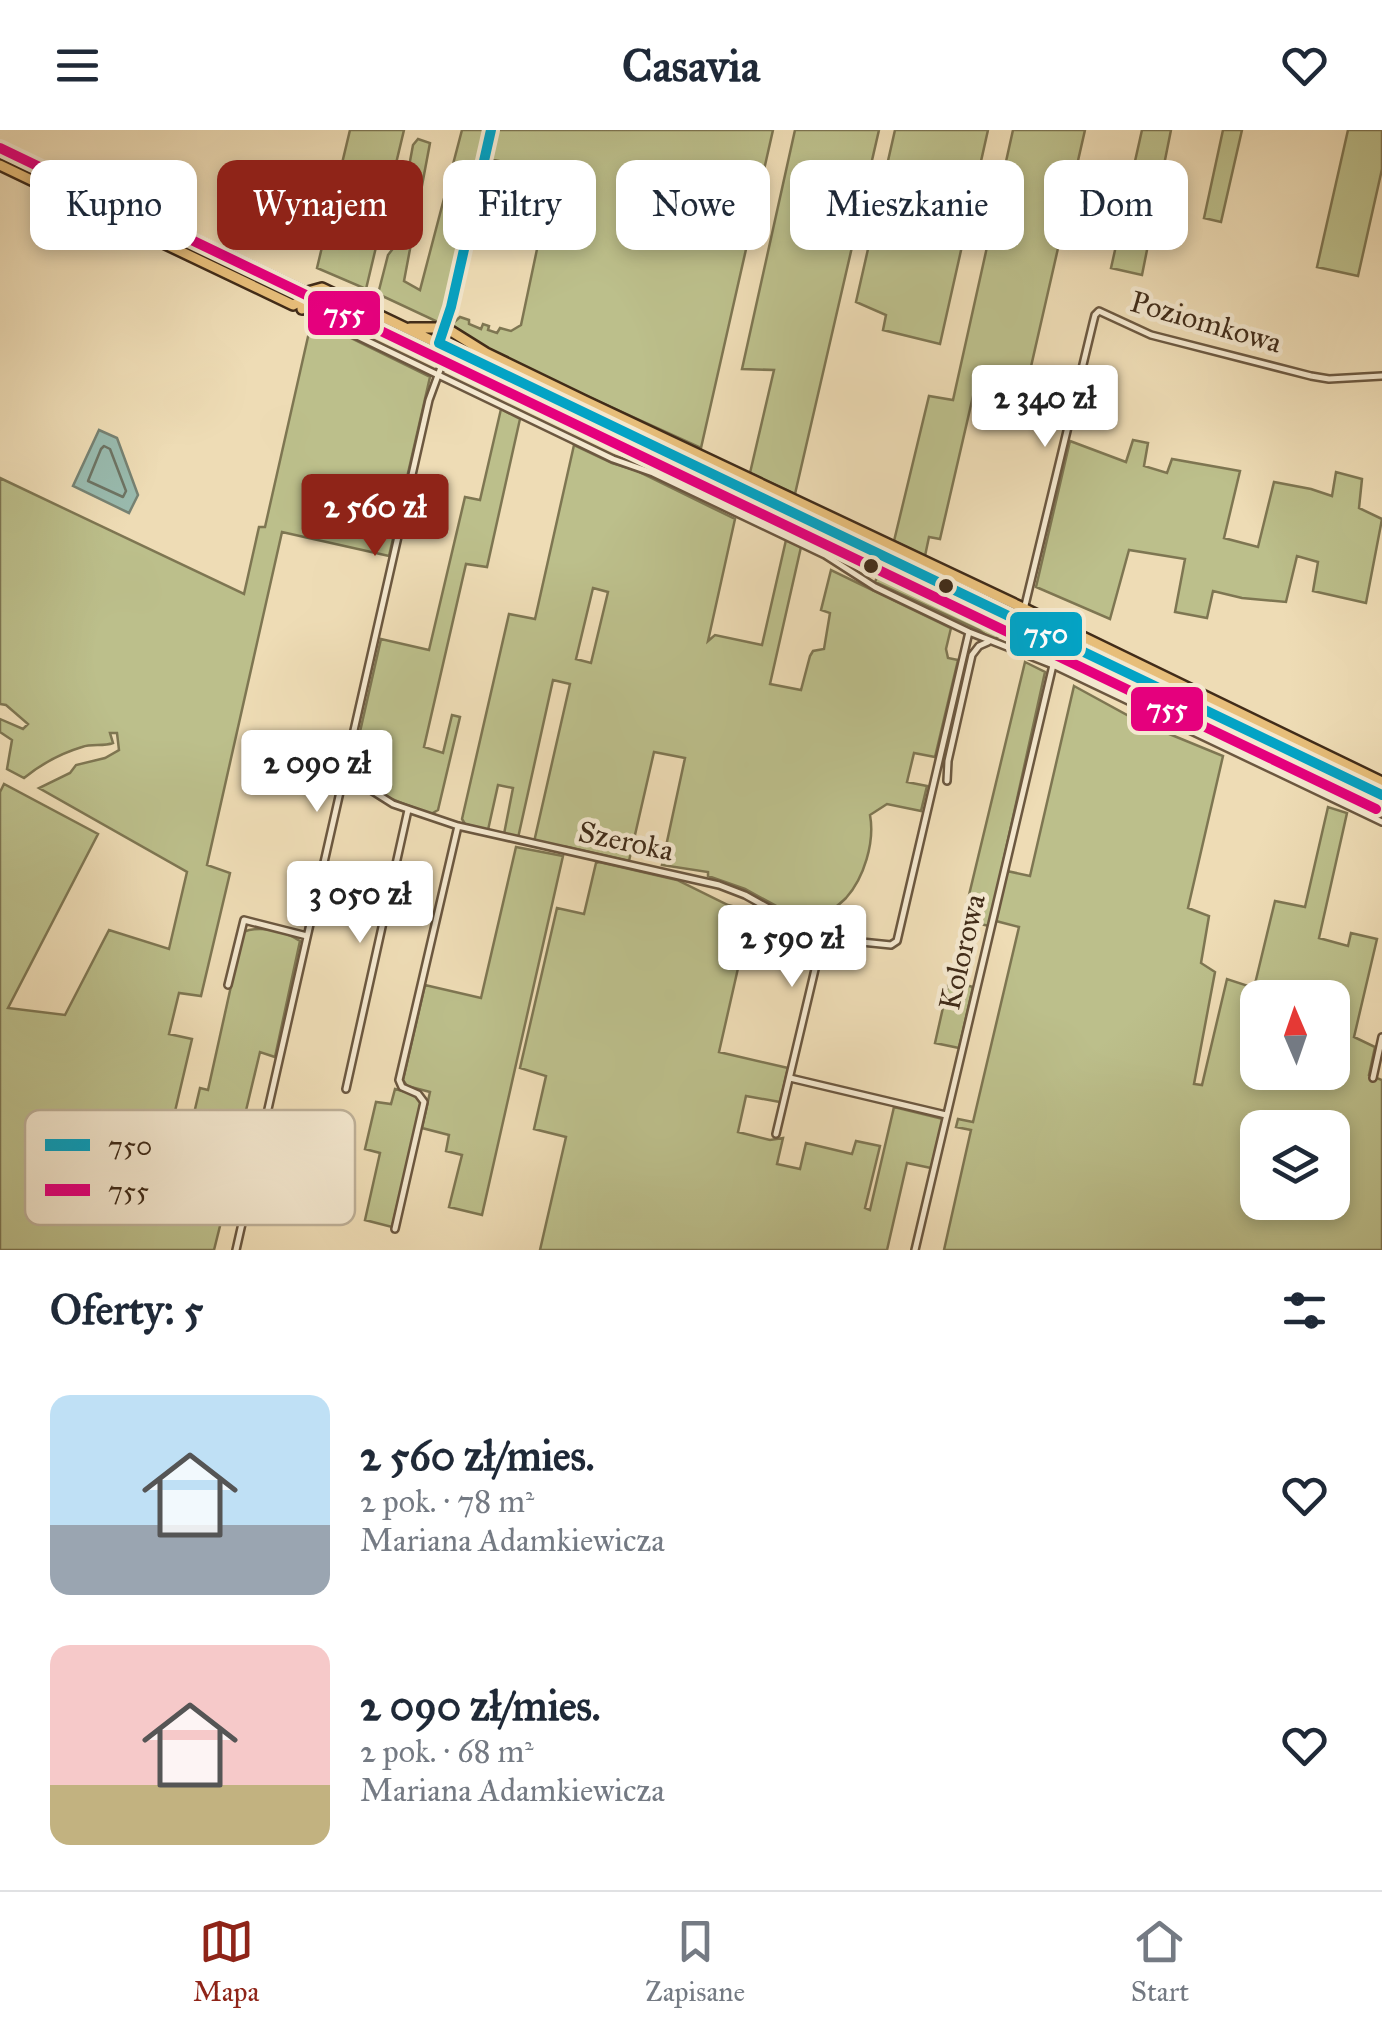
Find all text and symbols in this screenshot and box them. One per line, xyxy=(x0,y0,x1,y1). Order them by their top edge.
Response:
icon: menu xyxy=(50,38,105,93)
text: Casavia xyxy=(622,38,760,93)
icon: heart xyxy=(1277,38,1332,93)
chip: Kupno xyxy=(30,160,197,250)
chip: Wynajem xyxy=(217,160,423,250)
chip: Filtry xyxy=(443,160,596,250)
chip: Nowe xyxy=(616,160,770,250)
chip: Mieszkanie xyxy=(790,160,1024,250)
chip: Dom xyxy=(1044,160,1188,250)
street label: Poziomkowa xyxy=(1126,283,1286,361)
line badge: 755 xyxy=(306,289,382,337)
text: 755 xyxy=(324,296,364,331)
pin: 2 340 zł xyxy=(942,365,1148,450)
text: 2 340 zł xyxy=(994,378,1096,417)
pin: 2 560 zł xyxy=(272,474,478,559)
text: 2 560 zł xyxy=(324,487,426,526)
unlabelled marker xyxy=(861,556,881,576)
unlabelled marker xyxy=(936,576,956,596)
line badge: 750 xyxy=(1008,610,1084,658)
text: 750 xyxy=(1024,616,1068,651)
line badge: 755 xyxy=(1129,685,1205,733)
text: 755 xyxy=(1147,691,1187,726)
pin: 2 090 zł xyxy=(214,730,420,815)
text: 2 090 zł xyxy=(263,743,371,782)
street label: Szeroka xyxy=(575,813,677,869)
pin: 3 050 zł xyxy=(257,861,463,946)
text: 3 050 zł xyxy=(309,874,411,913)
street label: Kolorowa xyxy=(931,890,993,1013)
pin: 2 590 zł xyxy=(689,905,895,990)
text: 2 590 zł xyxy=(740,918,844,957)
north arrow xyxy=(1240,980,1350,1090)
map controls xyxy=(1240,980,1350,1220)
legend xyxy=(25,1110,355,1225)
button: layers xyxy=(1240,1110,1350,1220)
text: 750 xyxy=(108,1128,152,1163)
text: 755 xyxy=(108,1173,149,1208)
icon: filters xyxy=(1277,1283,1332,1338)
text: Oferty: 5 xyxy=(50,1284,203,1336)
text: 2 560 zł/mies. xyxy=(360,1430,595,1482)
icon: home xyxy=(130,1435,250,1555)
icon: heart xyxy=(1277,1468,1332,1523)
text: 2 pok. · 78 m² xyxy=(360,1482,534,1521)
text: Mariana Adamkiewicza xyxy=(360,1521,665,1560)
text: 2 090 zł/mies. xyxy=(360,1680,601,1732)
icon: home xyxy=(130,1685,250,1805)
icon: heart xyxy=(1277,1718,1332,1773)
text: 2 pok. · 68 m² xyxy=(360,1732,534,1771)
text: Mariana Adamkiewicza xyxy=(360,1771,665,1810)
tab: Mapa xyxy=(193,1914,259,2009)
tab: Zapisane xyxy=(645,1914,745,2009)
tab: Start xyxy=(1131,1914,1189,2009)

